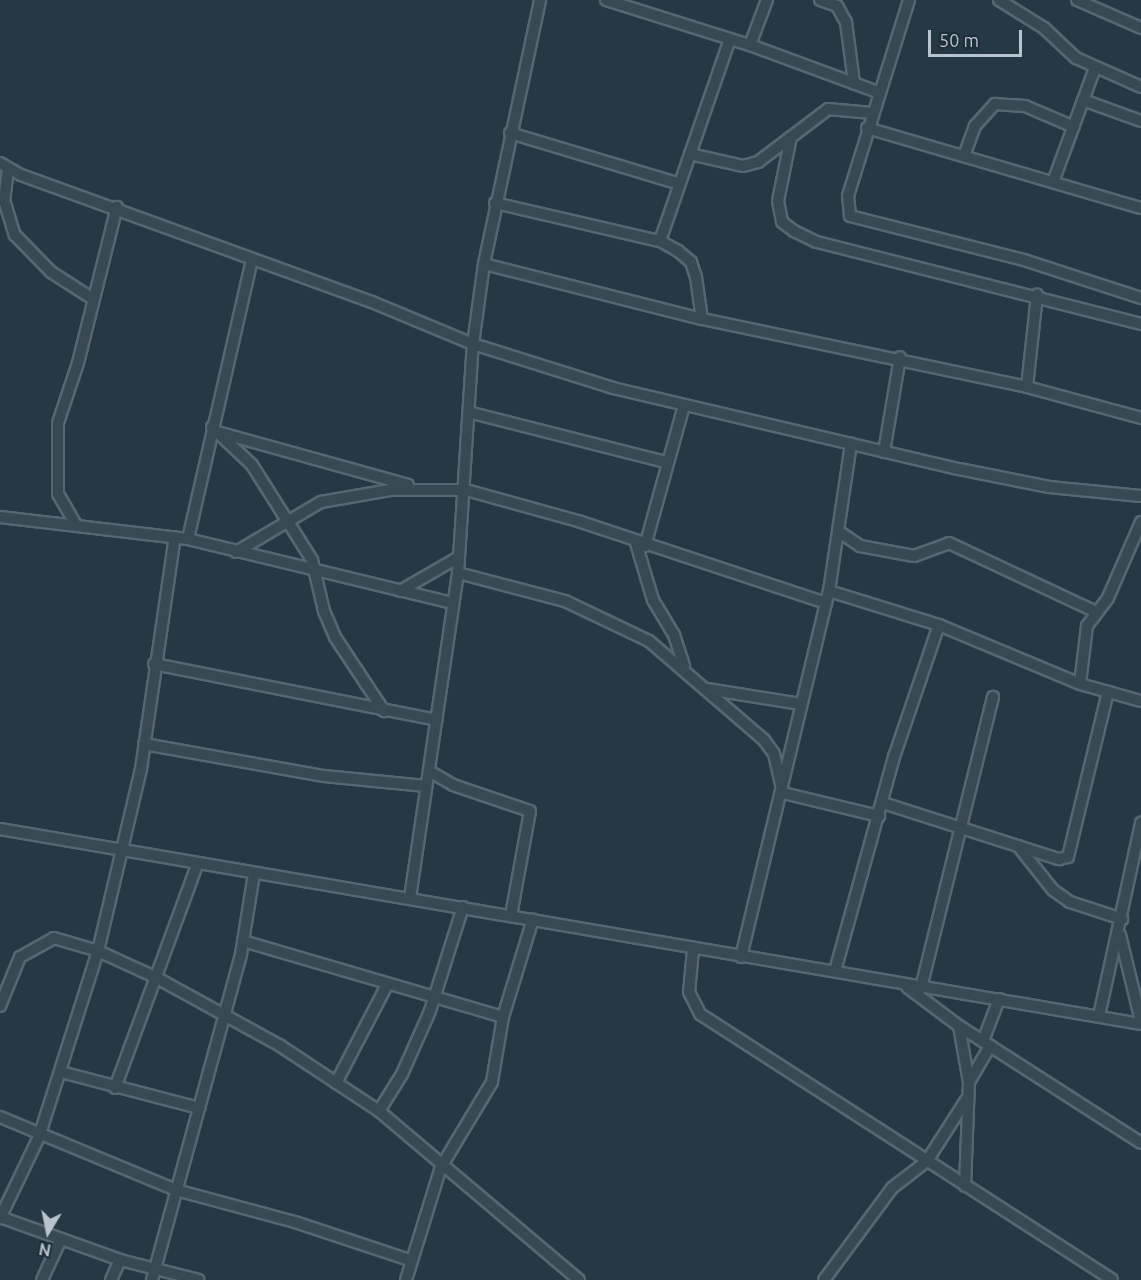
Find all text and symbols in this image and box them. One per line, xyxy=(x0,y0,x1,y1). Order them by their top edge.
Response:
scale bar xyxy=(931,18,1026,56)
text: 50 m xyxy=(939,30,979,50)
north arrow xyxy=(18,1202,78,1262)
text: N xyxy=(37,1240,52,1260)

